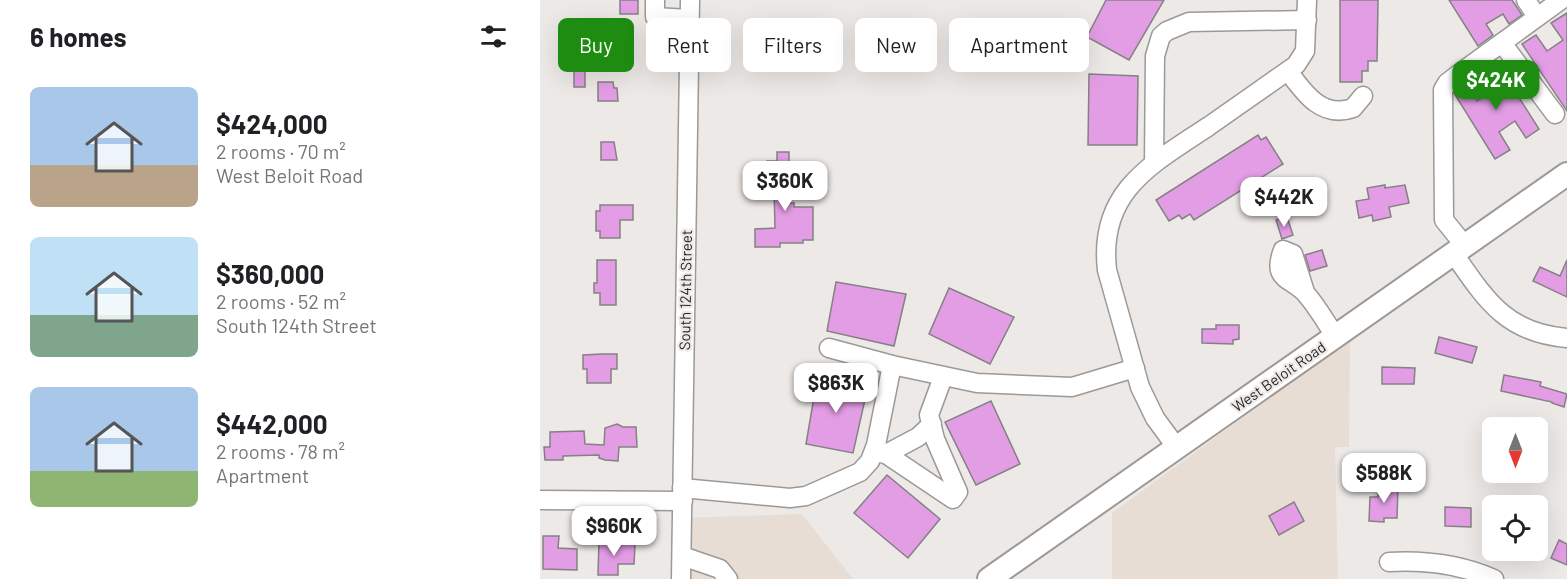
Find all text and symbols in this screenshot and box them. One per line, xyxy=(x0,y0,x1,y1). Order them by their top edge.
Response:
chip: Buy xyxy=(558,18,634,72)
chip: Rent xyxy=(646,18,731,72)
chip: Filters xyxy=(743,18,843,72)
chip: New xyxy=(855,18,937,72)
chip: Apartment xyxy=(949,18,1089,72)
icon: filters xyxy=(477,20,510,53)
text: 6 homes xyxy=(30,21,127,52)
pin: $424K xyxy=(1454,60,1538,111)
text: $424K xyxy=(1466,67,1526,91)
text: $424,000 xyxy=(216,108,328,139)
icon: home xyxy=(78,111,150,183)
text: 2 rooms · 70 m² xyxy=(216,139,346,163)
pin: $360K xyxy=(743,161,827,212)
text: West Beloit Road xyxy=(216,163,363,187)
text: $360K xyxy=(757,168,813,192)
pin: $442K xyxy=(1242,177,1326,228)
text: $442K xyxy=(1254,184,1314,208)
street label: South 124th Street xyxy=(675,230,695,350)
text: $360,000 xyxy=(216,258,324,289)
icon: home xyxy=(78,261,150,333)
text: 2 rooms · 52 m² xyxy=(216,289,346,313)
text: South 124th Street xyxy=(216,313,377,337)
street label: West Beloit Road xyxy=(1228,337,1329,415)
pin: $863K xyxy=(794,363,878,414)
text: $863K xyxy=(808,370,864,394)
text: $442,000 xyxy=(216,408,328,439)
icon: home xyxy=(78,411,150,483)
north arrow xyxy=(1482,417,1548,483)
map controls xyxy=(1482,417,1548,561)
text: 2 rooms · 78 m² xyxy=(216,439,345,463)
pin: $588K xyxy=(1342,453,1426,504)
text: $588K xyxy=(1356,460,1412,484)
text: Apartment xyxy=(216,463,309,487)
button: locate xyxy=(1482,495,1548,561)
pin: $960K xyxy=(572,506,656,557)
text: $960K xyxy=(586,513,642,537)

